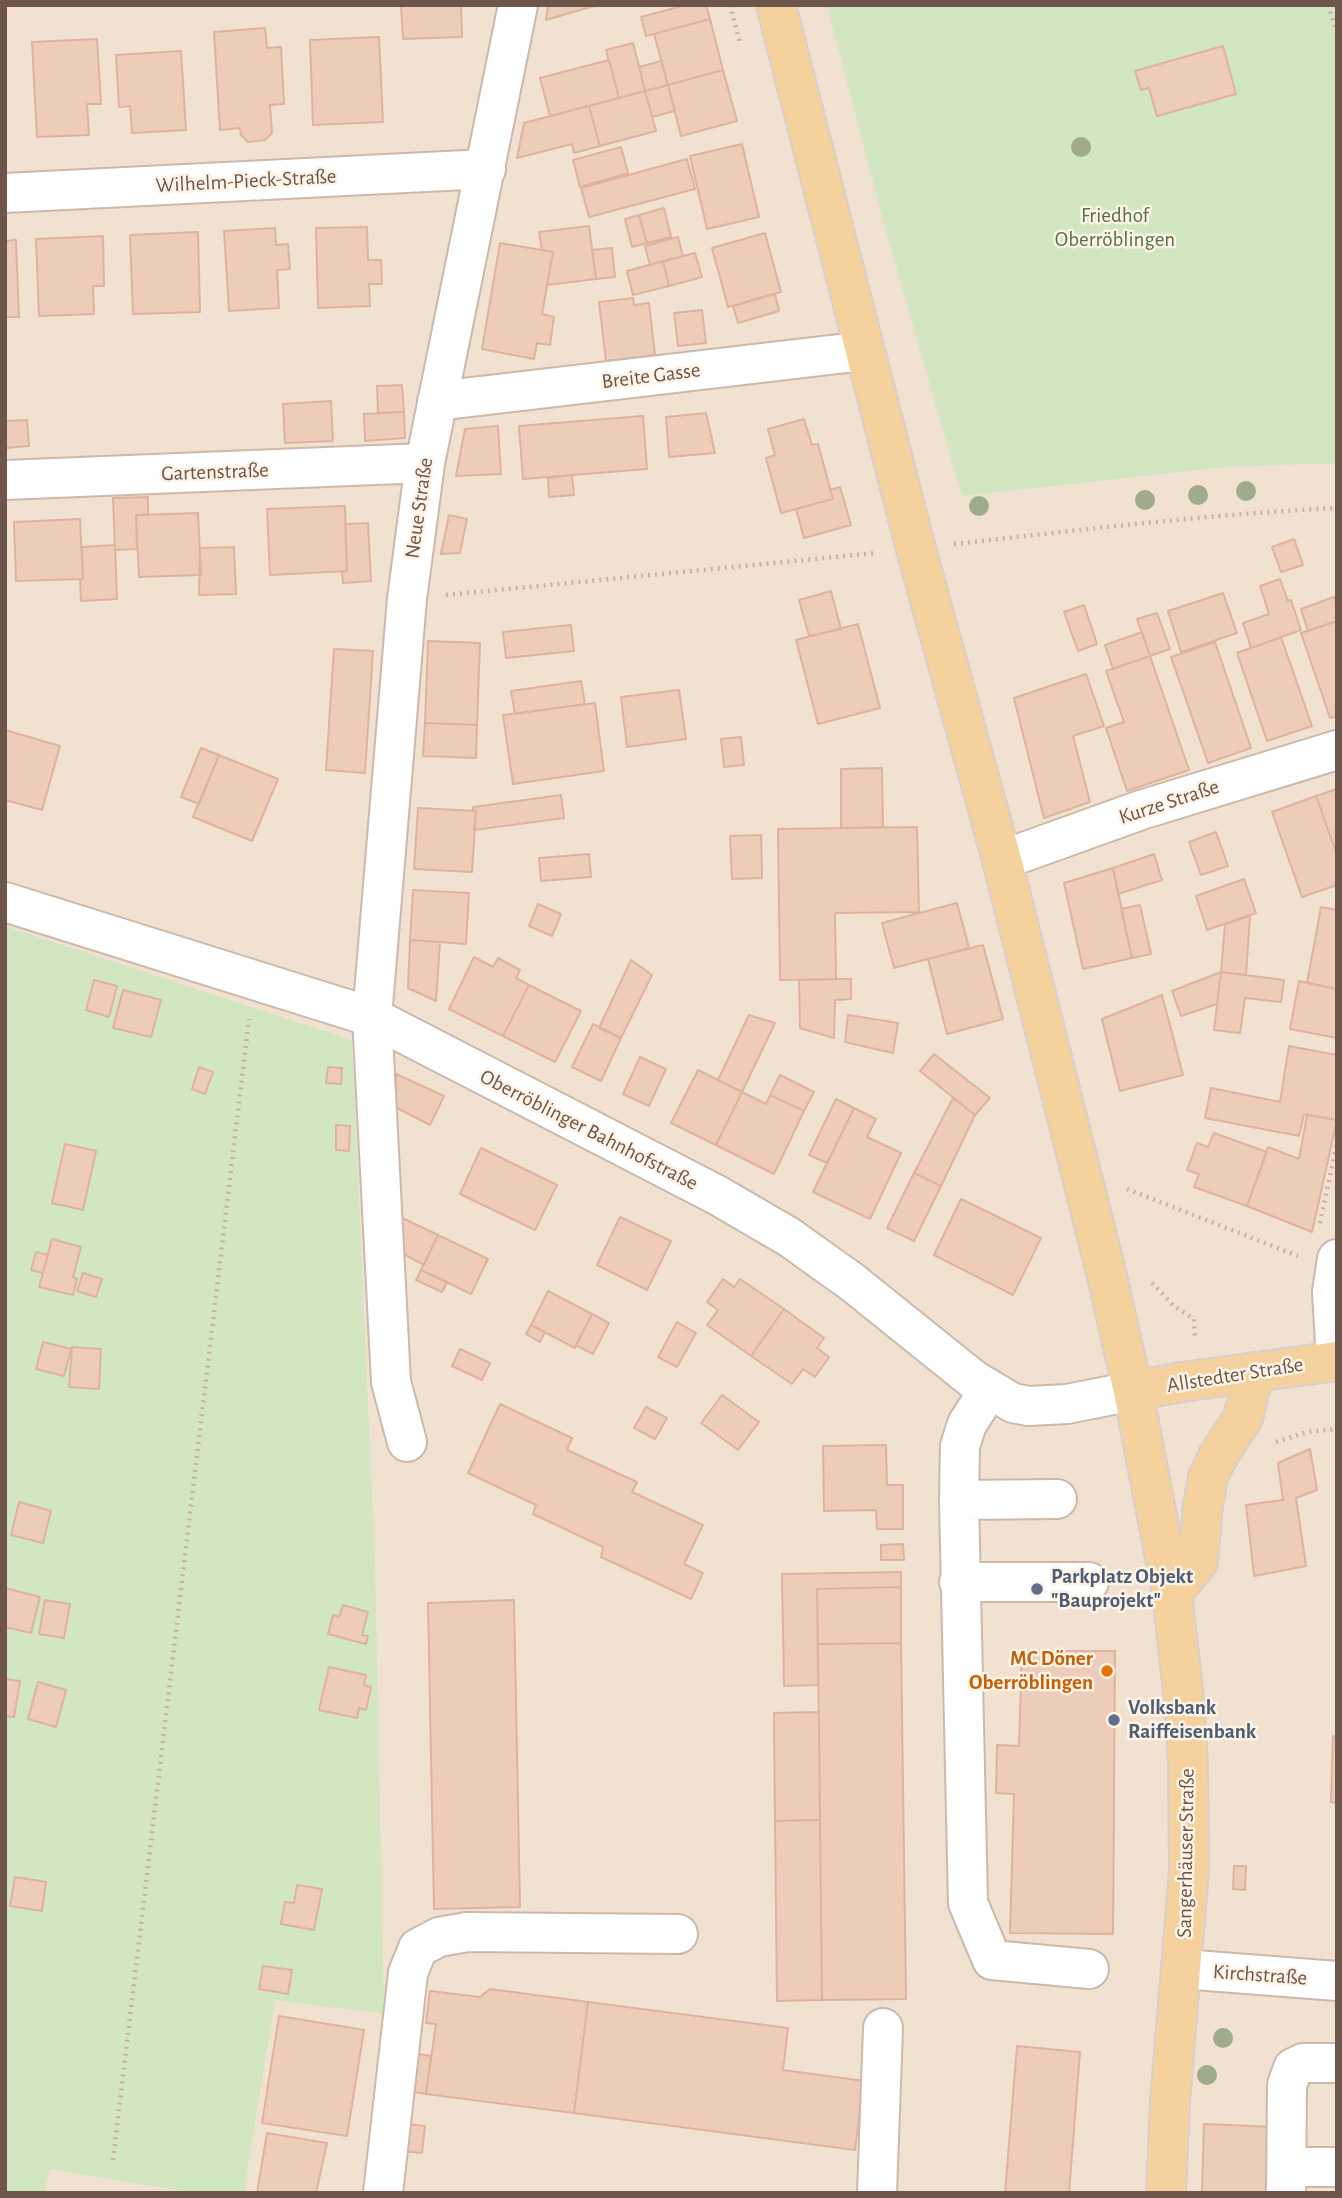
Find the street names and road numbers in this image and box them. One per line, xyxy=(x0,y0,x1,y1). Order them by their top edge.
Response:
street label: Wilhelm-Pieck-Straße xyxy=(155,164,337,198)
street label: Breite Gasse xyxy=(600,357,702,395)
street label: Neue Straße xyxy=(399,456,439,560)
street label: Gartenstraße xyxy=(161,458,269,486)
street label: Kurze Straße xyxy=(1116,774,1222,830)
street label: Oberröblinger Bahnhofstraße xyxy=(476,1064,702,1196)
street label: Allstedter Straße xyxy=(1165,1352,1305,1398)
street label: Sangerhäuser Straße xyxy=(1172,1768,1200,1938)
street label: Kirchstraße xyxy=(1212,1959,1308,1991)

